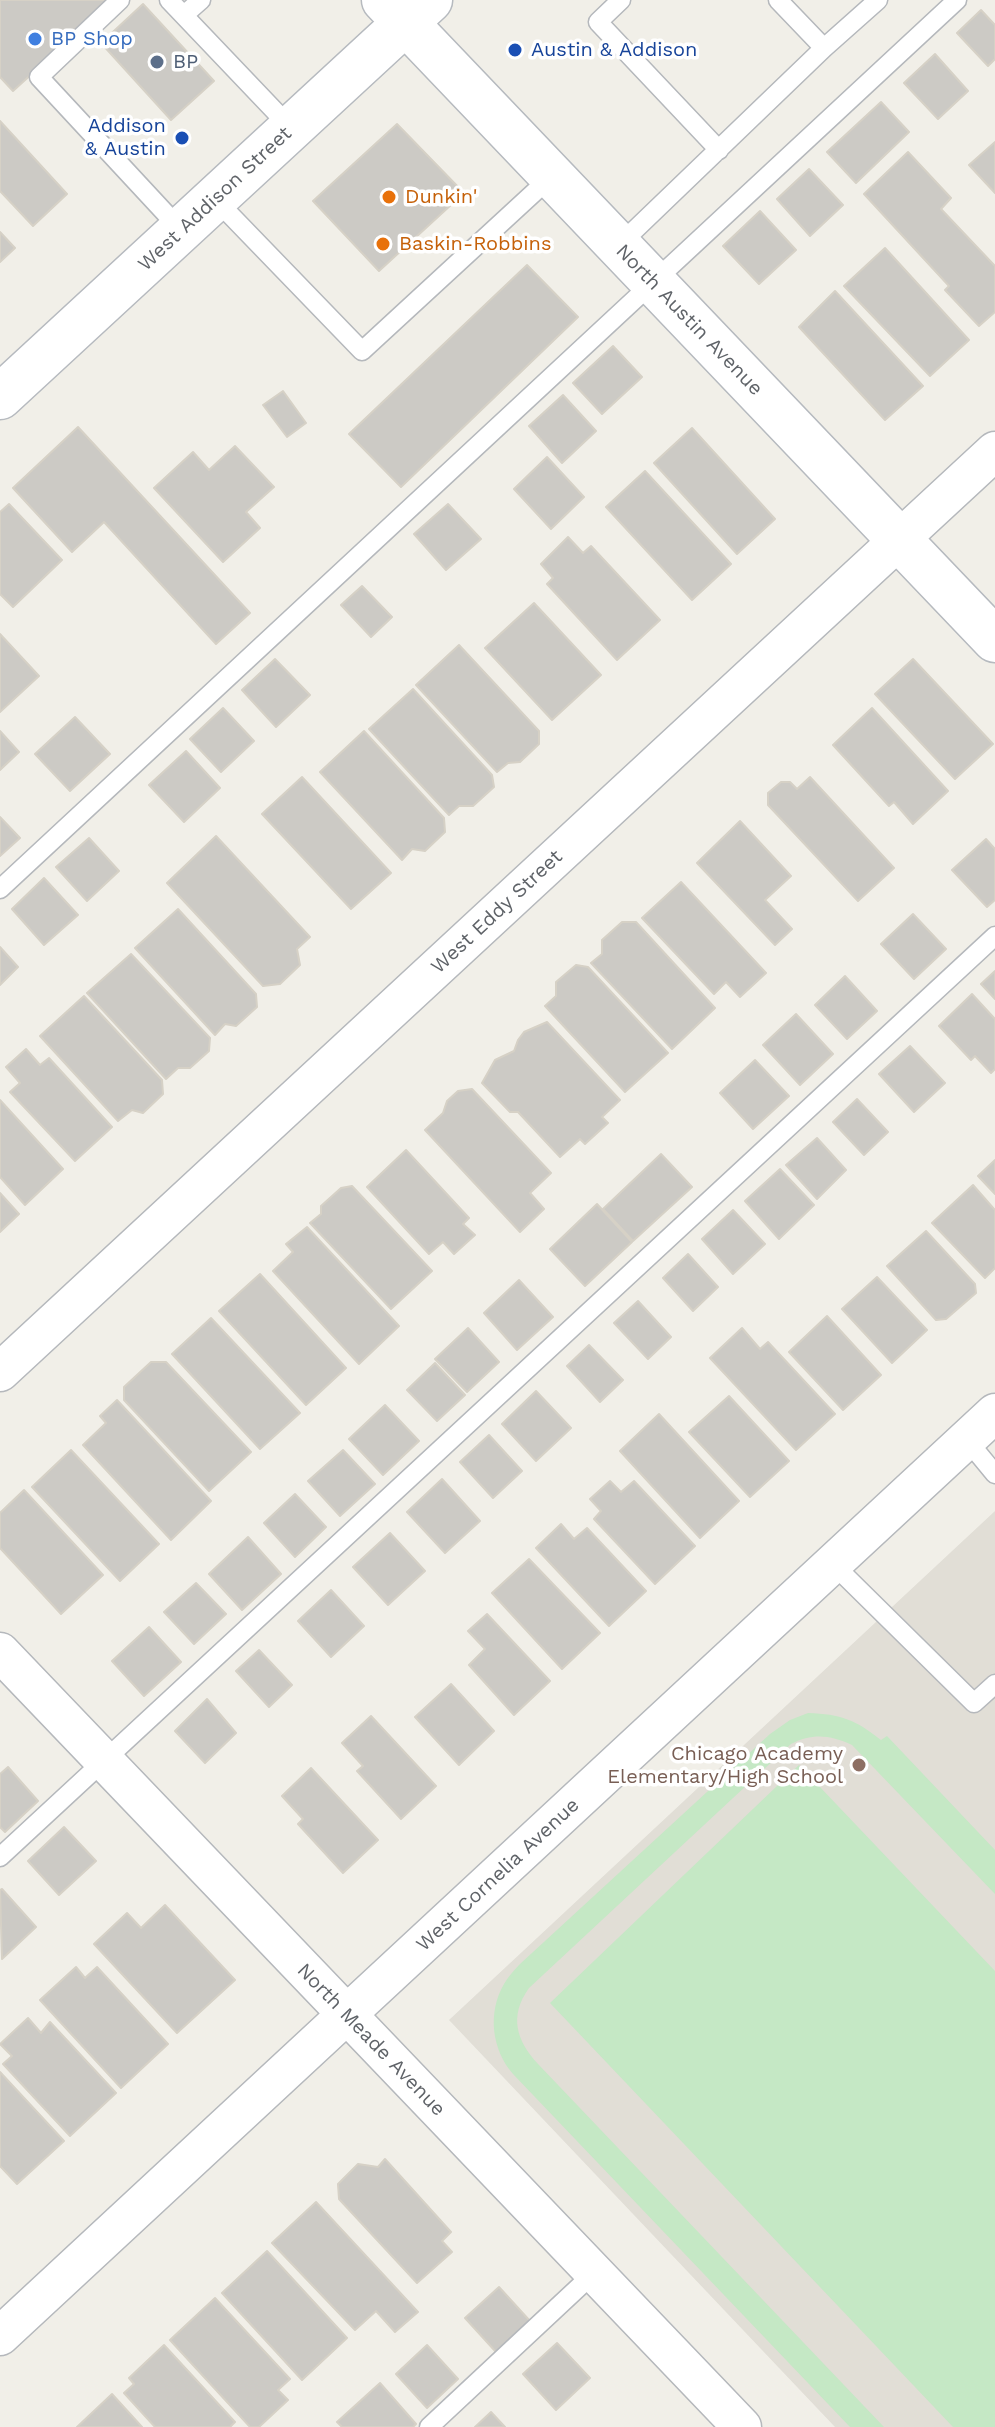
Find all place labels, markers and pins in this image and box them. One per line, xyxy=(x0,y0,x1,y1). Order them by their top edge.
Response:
place label: BP Shop xyxy=(51,27,133,51)
marker: BP Shop xyxy=(26,30,44,48)
place label: Austin & Addison xyxy=(531,38,697,62)
marker: Austin & Addison xyxy=(506,41,524,59)
place label: BP xyxy=(173,50,198,74)
marker: BP xyxy=(148,53,166,71)
place label: Addison & Austin xyxy=(85,114,166,161)
marker: Addison & Austin xyxy=(173,129,191,147)
place label: Dunkin' xyxy=(405,185,477,209)
marker: Dunkin' xyxy=(380,188,398,206)
place label: Baskin-Robbins xyxy=(399,232,551,256)
marker: Baskin-Robbins xyxy=(374,235,392,253)
place label: Chicago Academy Elementary/High School xyxy=(607,1742,843,1789)
marker: Chicago Academy Elementary/High School xyxy=(850,1756,868,1774)

